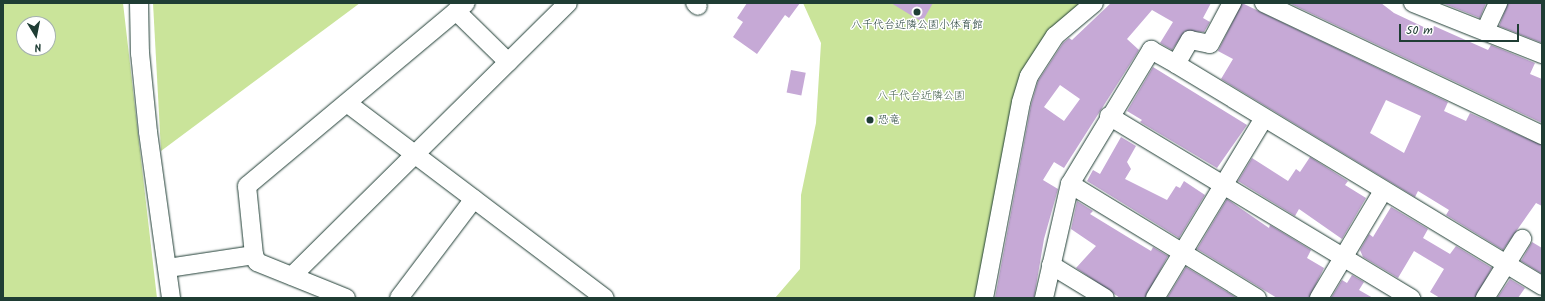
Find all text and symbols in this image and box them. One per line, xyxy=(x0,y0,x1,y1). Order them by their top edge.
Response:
marker: 八千代台近隣公園小体育館 xyxy=(912,7,922,17)
north arrow xyxy=(16,16,56,56)
scale bar xyxy=(1401,16,1521,42)
place label: 八千代台近隣公園小体育館 xyxy=(851,18,983,32)
text: 50 m xyxy=(1406,21,1433,40)
text: N xyxy=(33,37,43,56)
park label: 八千代台近隣公園 xyxy=(877,89,965,103)
place label: 恐竜 xyxy=(878,113,900,127)
marker: 恐竜 xyxy=(865,115,875,125)

